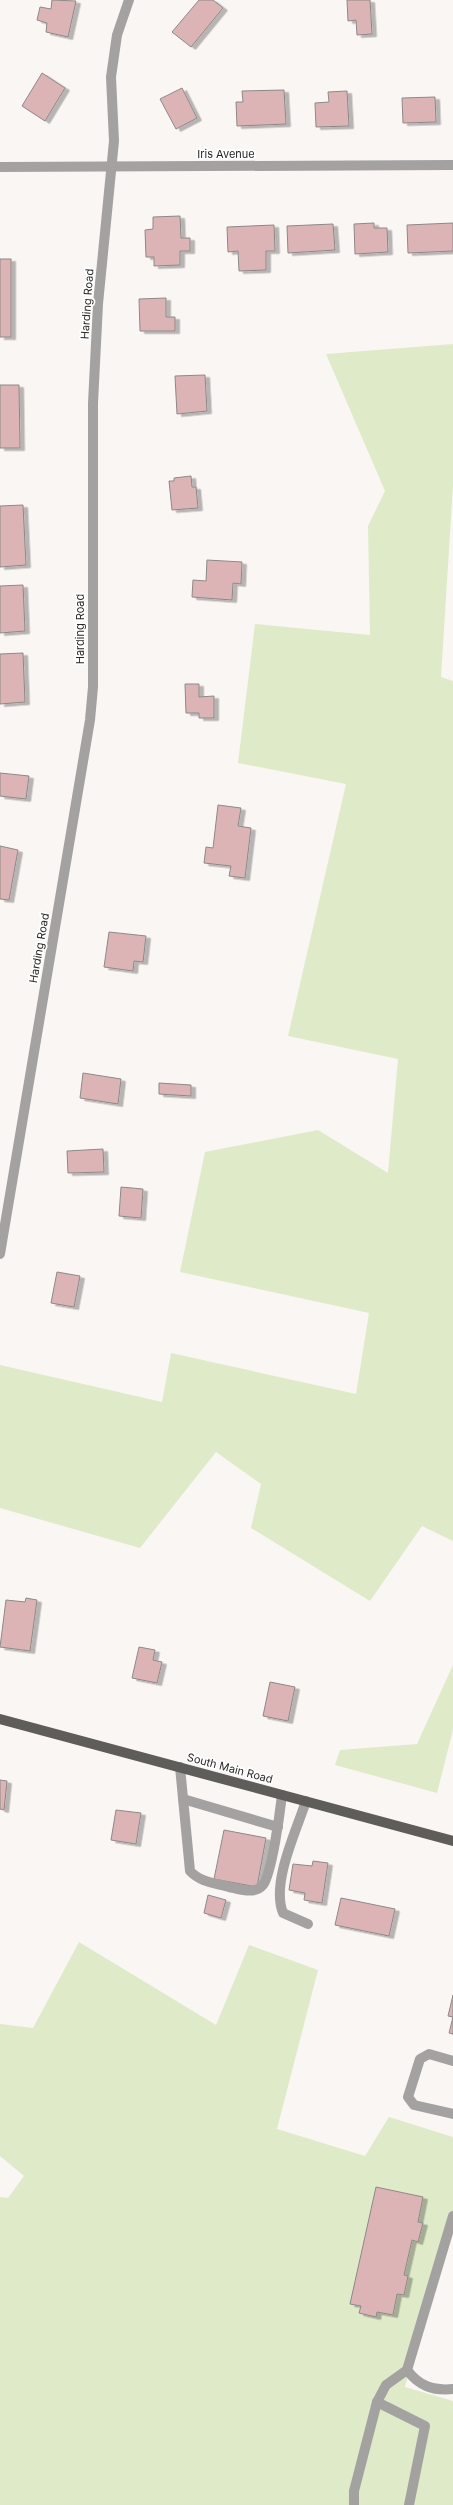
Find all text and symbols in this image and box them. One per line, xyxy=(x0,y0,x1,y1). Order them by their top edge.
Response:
street label: Iris Avenue xyxy=(197,147,255,161)
street label: Harding Road xyxy=(78,268,96,340)
street label: Harding Road xyxy=(73,594,87,664)
street label: Harding Road xyxy=(26,912,52,984)
street label: South Main Road xyxy=(186,1750,274,1786)

